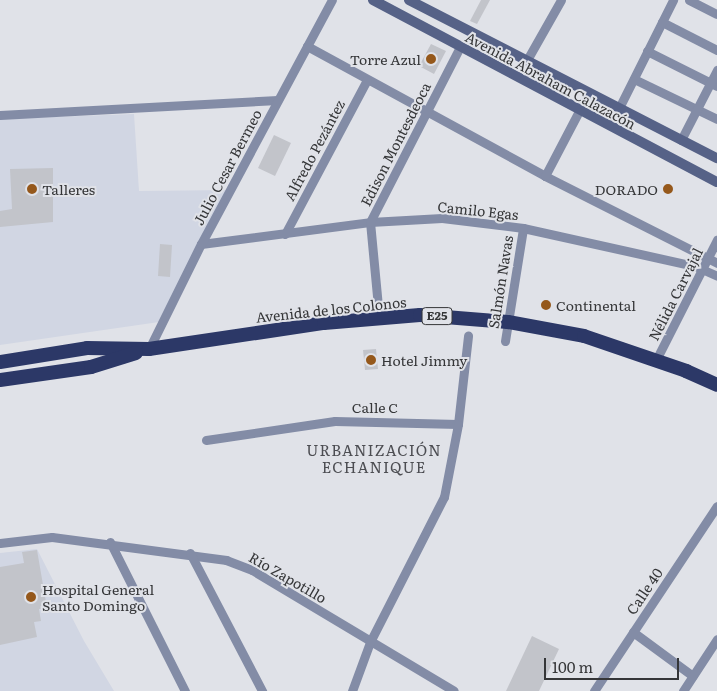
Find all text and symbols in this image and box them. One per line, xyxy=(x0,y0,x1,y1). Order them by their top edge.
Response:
street label: Avenida Abraham Calazacón xyxy=(463,28,639,132)
place label: Torre Azul xyxy=(350,51,421,67)
marker: Torre Azul xyxy=(425,53,437,65)
street label: Edison Montesdeoca xyxy=(356,79,434,209)
street label: Alfredo Pezántez xyxy=(280,97,348,203)
street label: Julio Cesar Bermeo xyxy=(189,106,265,228)
place label: Talleres xyxy=(42,181,95,197)
place label: DORADO xyxy=(595,181,658,197)
marker: Talleres xyxy=(26,183,38,195)
marker: DORADO xyxy=(662,183,674,195)
street label: Camilo Egas xyxy=(437,197,519,223)
street label: Salmón Navas xyxy=(484,234,516,330)
street label: Nélida Carvajal xyxy=(644,245,706,343)
street label: Avenida de los Colonos xyxy=(255,293,407,325)
place label: Continental xyxy=(556,297,636,313)
marker: Continental xyxy=(540,299,552,311)
road number: E25 xyxy=(421,306,453,326)
place label: Hotel Jimmy xyxy=(381,352,467,368)
marker: Hotel Jimmy xyxy=(365,354,377,366)
street label: Calle C xyxy=(352,399,398,415)
district label: URBANIZACIÓN ECHANIQUE xyxy=(305,440,443,475)
street label: Río Zapotillo xyxy=(246,548,330,606)
street label: Calle 40 xyxy=(622,565,666,617)
place label: Hospital General Santo Domingo xyxy=(42,581,154,614)
marker: Hospital General Santo Domingo xyxy=(24,590,38,604)
scale bar xyxy=(547,648,682,680)
text: 100 m xyxy=(552,655,593,678)

